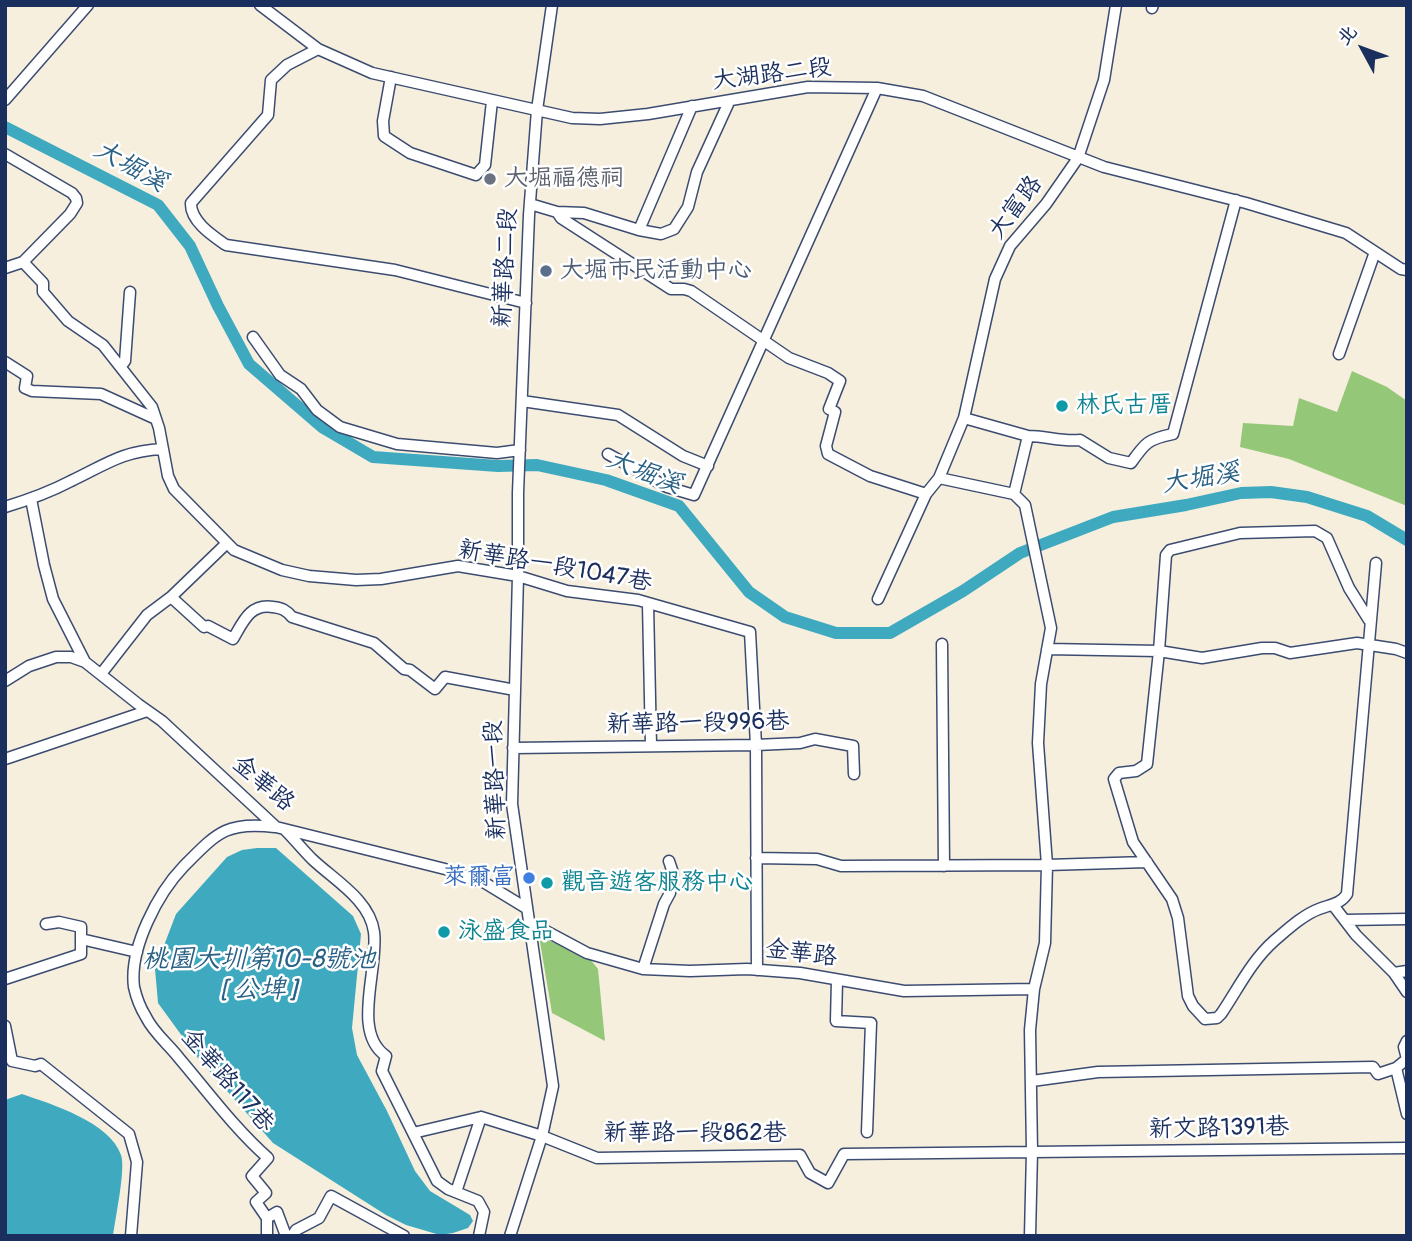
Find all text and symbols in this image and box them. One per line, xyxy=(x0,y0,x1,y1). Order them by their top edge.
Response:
north arrow xyxy=(1328,14,1398,84)
text: 北 xyxy=(1332,20,1362,50)
street label: 大湖路二段 xyxy=(711,53,833,97)
water label: 大堀溪 xyxy=(88,134,172,200)
place label: 大堀福德祠 xyxy=(504,165,624,193)
marker: 大堀福德祠 xyxy=(482,171,498,187)
street label: 大富路 xyxy=(983,171,1049,245)
street label: 新華路二段 xyxy=(488,207,524,329)
place label: 大堀市民活動中心 xyxy=(560,257,752,285)
marker: 大堀市民活動中心 xyxy=(538,263,554,279)
place label: 林氏古厝 xyxy=(1076,392,1172,420)
marker: 林氏古厝 xyxy=(1054,398,1070,414)
water label: 大堀溪 xyxy=(602,444,686,502)
water label: 大堀溪 xyxy=(1160,457,1242,501)
street label: 新華路一段1047巷 xyxy=(456,536,654,598)
street label: 新華路一段996巷 xyxy=(606,708,790,740)
street label: 新華路一段 xyxy=(480,720,512,840)
street label: 金華路 xyxy=(226,750,300,818)
place label: 萊爾富 xyxy=(443,864,515,892)
place label: 觀音遊客服務中心 xyxy=(561,869,753,897)
marker: 萊爾富 xyxy=(521,870,537,886)
marker: 觀音遊客服務中心 xyxy=(539,875,555,891)
place label: 泳盛食品 xyxy=(458,918,554,946)
marker: 泳盛食品 xyxy=(436,924,452,940)
street label: 金華路 xyxy=(764,935,838,973)
water label: 桃園大圳第10-8號池 [ 公埤 ] xyxy=(142,944,376,1006)
street label: 金華路117巷 xyxy=(174,1023,280,1139)
street label: 新文路1391巷 xyxy=(1148,1113,1290,1145)
street label: 新華路一段862巷 xyxy=(603,1120,787,1148)

